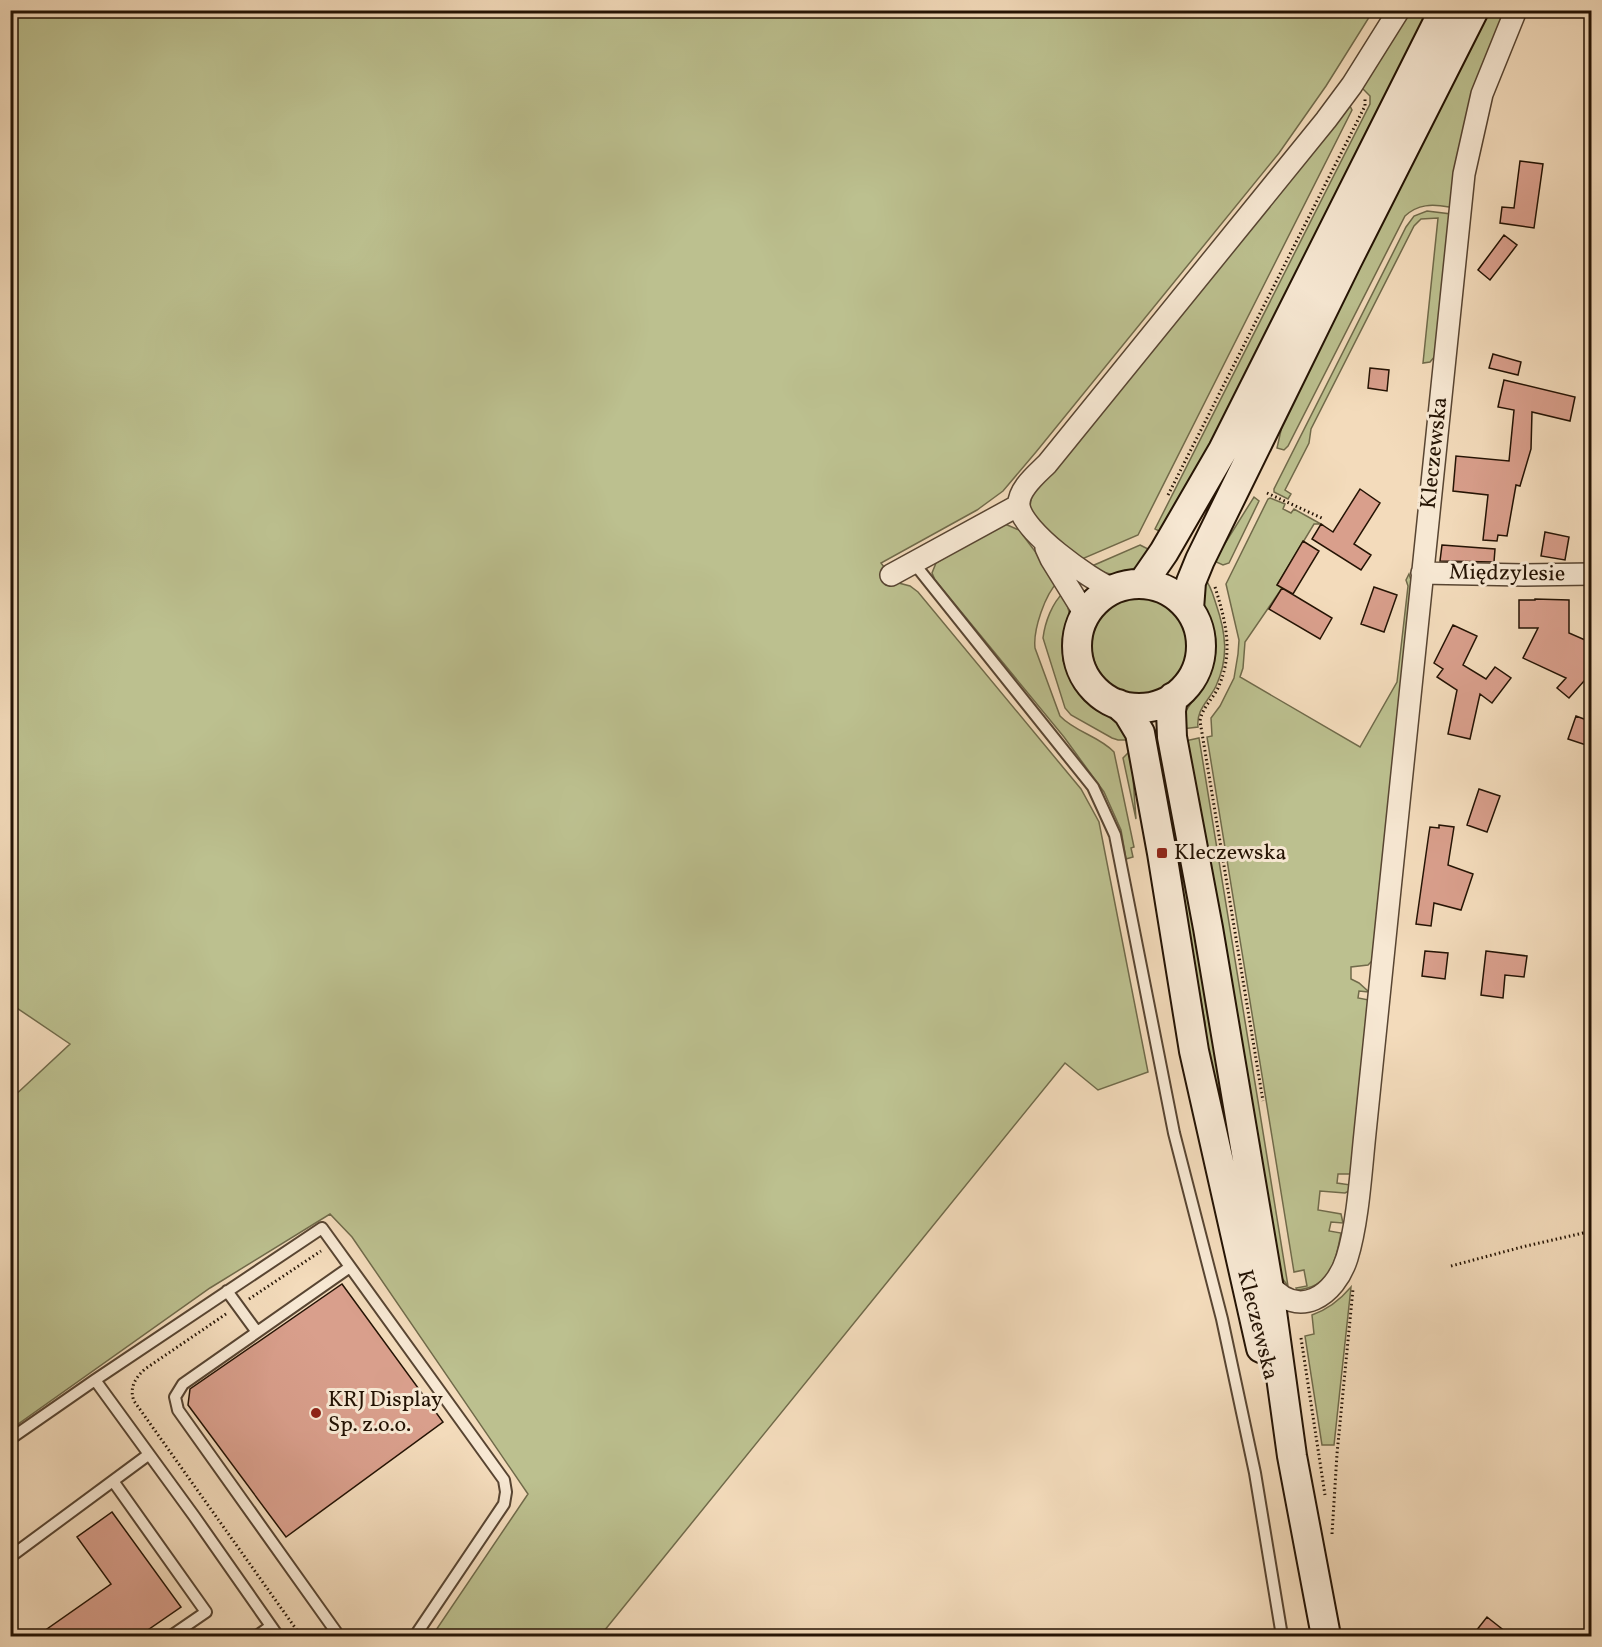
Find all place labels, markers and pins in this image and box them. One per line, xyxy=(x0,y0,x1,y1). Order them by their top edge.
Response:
place label: Kleczewska xyxy=(1174,838,1286,869)
marker: Kleczewska xyxy=(1155,846,1169,860)
place label: KRJ Display Sp. z.o.o. xyxy=(328,1385,443,1441)
marker: KRJ Display Sp. z.o.o. xyxy=(309,1406,323,1420)

